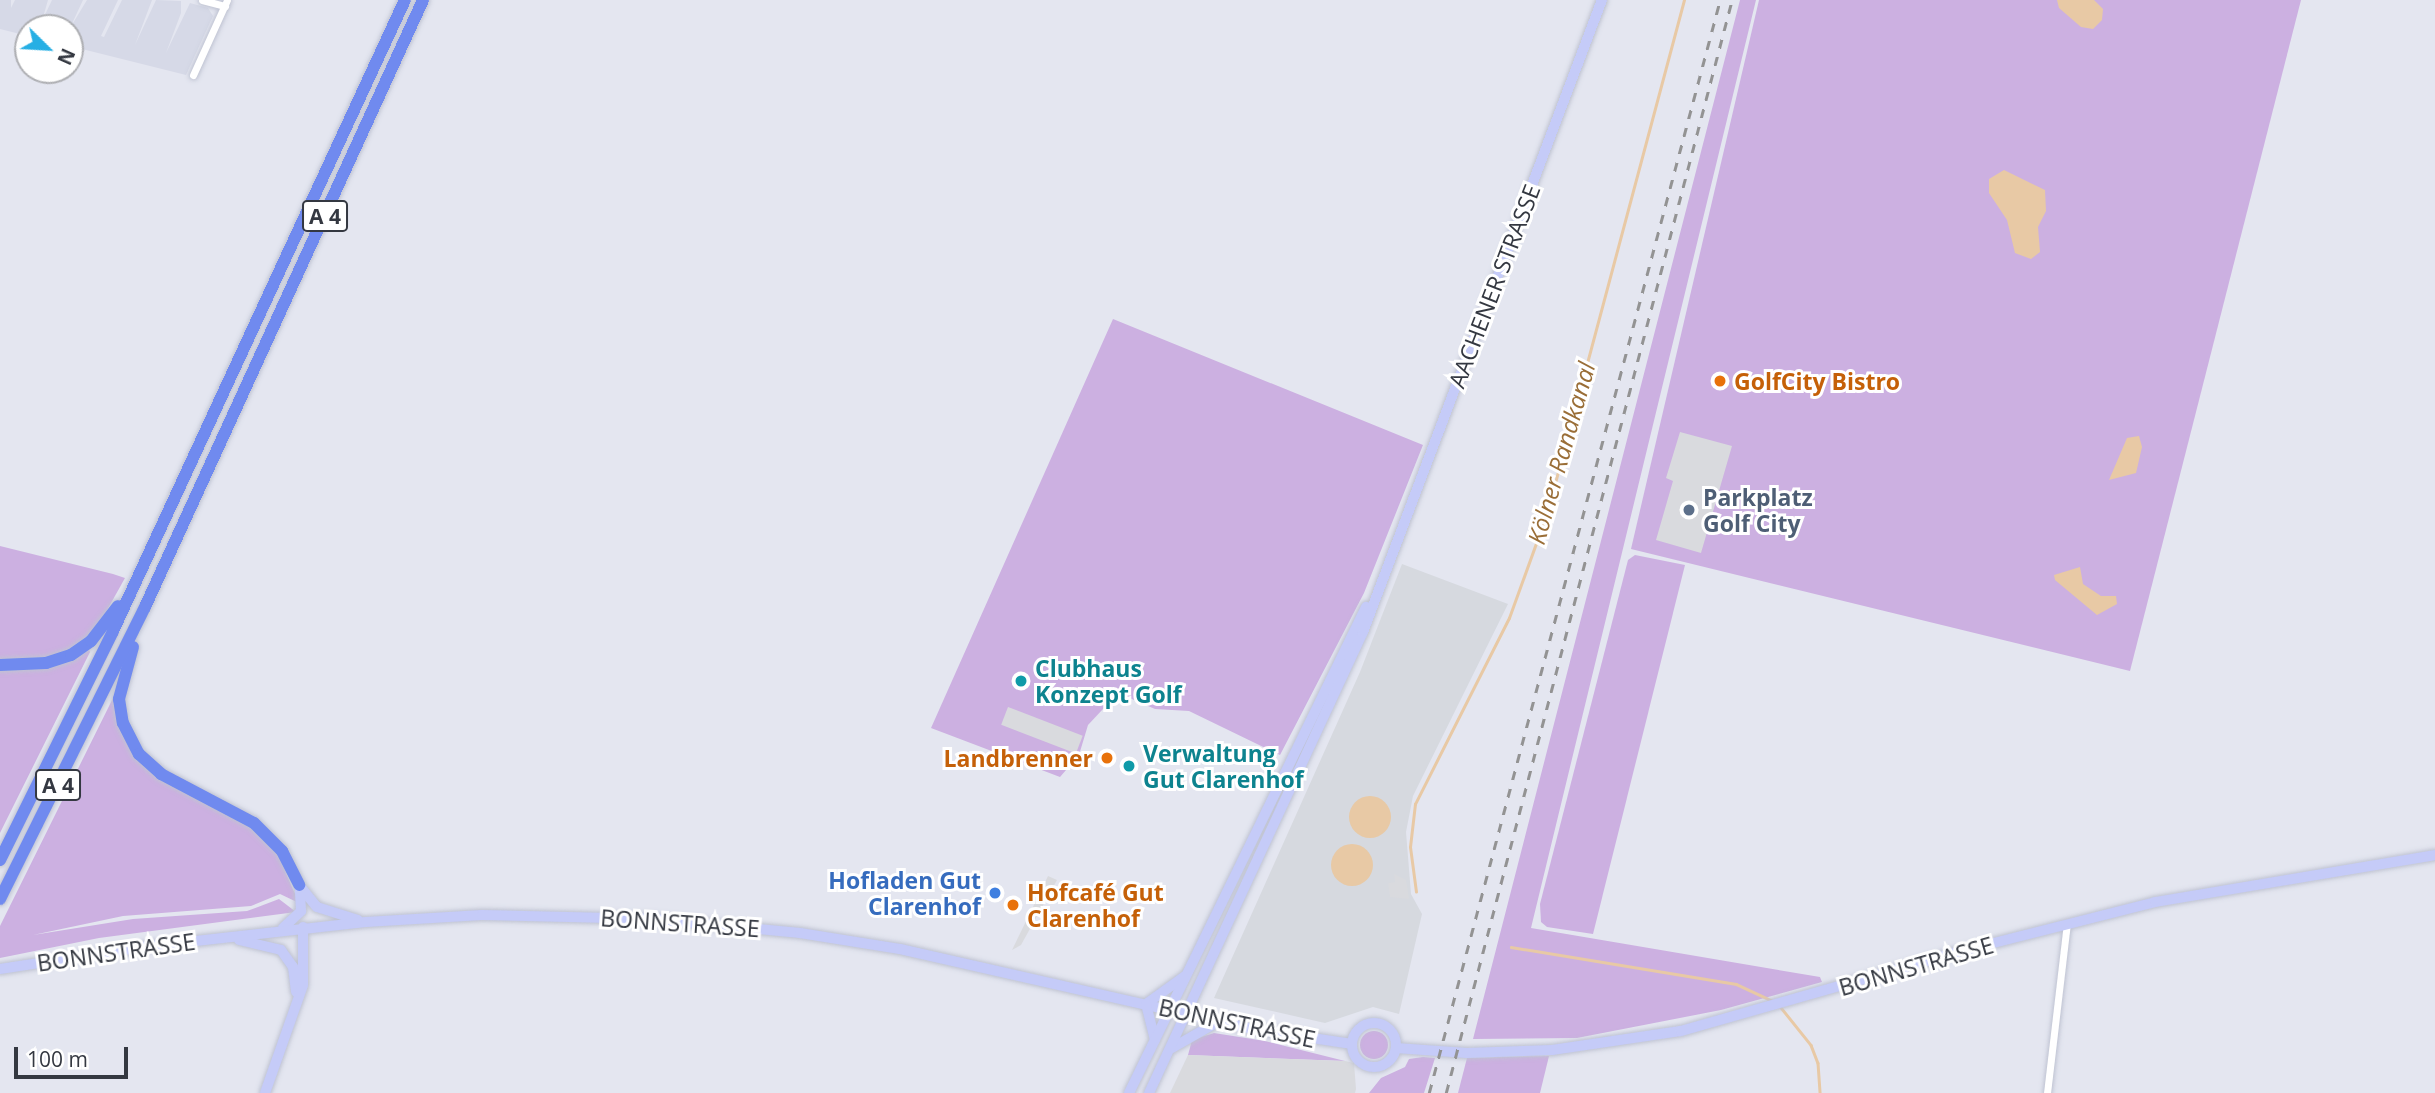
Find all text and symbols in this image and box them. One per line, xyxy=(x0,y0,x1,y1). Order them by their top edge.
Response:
north arrow xyxy=(14,14,84,84)
text: N xyxy=(51,44,81,69)
street label: AACHENER STRASSE xyxy=(1442,180,1546,392)
road number: A 4 xyxy=(300,198,350,234)
water label: Kölner Randkanal xyxy=(1521,359,1601,547)
place label: GolfCity Bistro xyxy=(1734,367,1900,395)
marker: GolfCity Bistro xyxy=(1712,373,1728,389)
place label: Parkplatz Golf City xyxy=(1703,483,1813,537)
marker: Parkplatz Golf City xyxy=(1681,502,1697,518)
place label: Clubhaus Konzept Golf xyxy=(1035,654,1182,708)
marker: Clubhaus Konzept Golf xyxy=(1013,673,1029,689)
place label: Verwaltung Gut Clarenhof xyxy=(1143,739,1304,793)
place label: Landbrenner xyxy=(944,744,1093,772)
marker: Landbrenner xyxy=(1099,750,1115,766)
marker: Verwaltung Gut Clarenhof xyxy=(1121,758,1137,774)
road number: A 4 xyxy=(34,768,82,802)
place label: Hofladen Gut Clarenhof xyxy=(828,866,981,920)
place label: Hofcafé Gut Clarenhof xyxy=(1027,878,1164,932)
marker: Hofladen Gut Clarenhof xyxy=(987,885,1003,901)
marker: Hofcafé Gut Clarenhof xyxy=(1005,897,1021,913)
street label: BONNSTRASSE xyxy=(600,904,760,942)
street label: BONNSTRASSE xyxy=(35,927,197,977)
street label: BONNSTRASSE xyxy=(1836,931,1996,1001)
street label: BONNSTRASSE xyxy=(1156,993,1318,1053)
scale bar xyxy=(18,1034,131,1078)
text: 100 m xyxy=(27,1045,88,1073)

